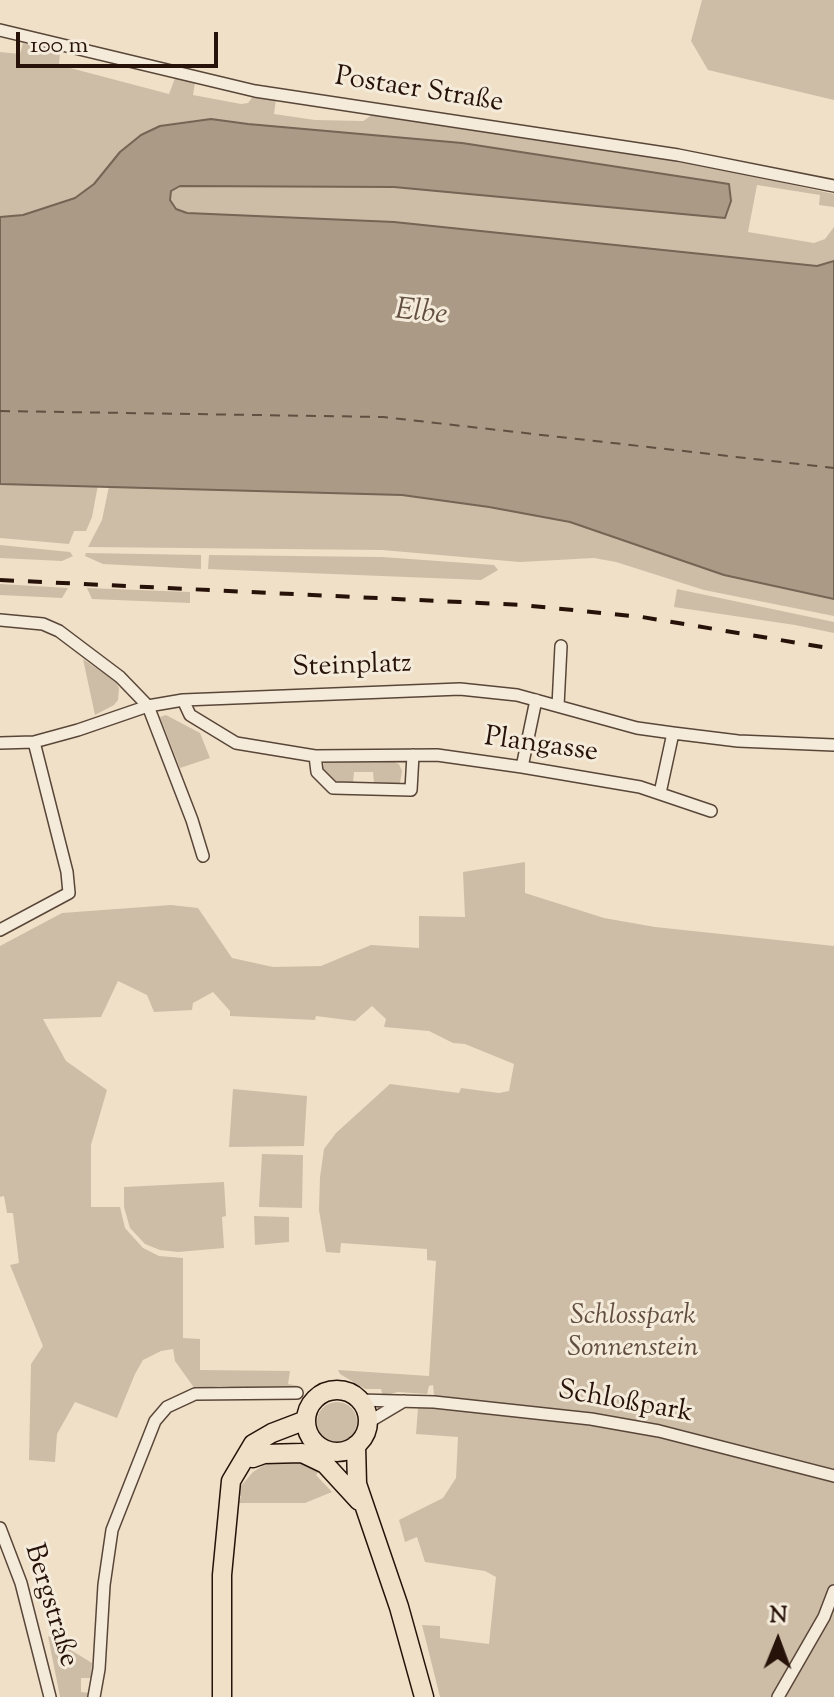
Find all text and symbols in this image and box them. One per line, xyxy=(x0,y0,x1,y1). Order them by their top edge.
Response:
scale bar xyxy=(20,16,222,66)
text: 100 m xyxy=(30,29,88,63)
street label: Postaer Straße xyxy=(332,62,506,122)
water label: Elbe xyxy=(393,294,449,336)
street label: Steinplatz xyxy=(292,649,412,687)
street label: Plangasse xyxy=(482,722,600,772)
park label: Schlosspark Sonnenstein xyxy=(567,1301,699,1367)
street label: Schloßpark xyxy=(555,1376,695,1432)
street label: Bergstraße xyxy=(14,1541,84,1671)
north arrow xyxy=(738,1601,818,1681)
text: N xyxy=(769,1601,787,1633)

